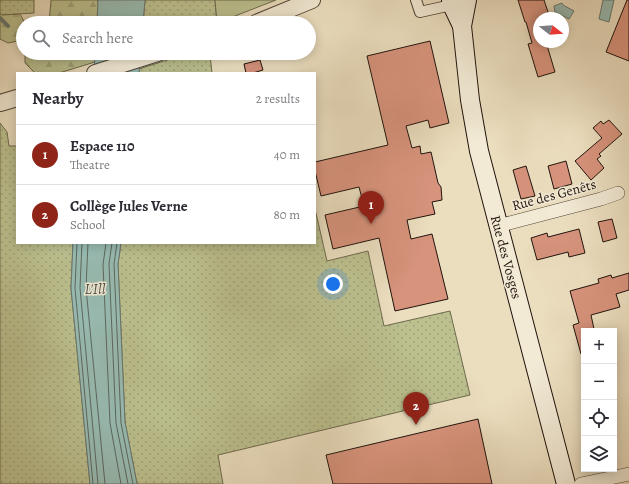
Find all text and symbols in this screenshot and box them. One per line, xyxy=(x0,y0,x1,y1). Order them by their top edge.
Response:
north arrow xyxy=(533,12,569,48)
search box xyxy=(16,16,316,60)
icon: search xyxy=(30,27,52,49)
text: Search here xyxy=(62,28,133,48)
text: Nearby xyxy=(32,87,83,110)
text: 2 results xyxy=(256,90,300,107)
text: Espace 110 xyxy=(70,136,134,156)
text: 1 xyxy=(43,146,47,163)
text: 40 m xyxy=(274,146,300,163)
text: Theatre xyxy=(70,156,110,173)
street label: Rue des Genêts xyxy=(510,175,598,215)
pin: 1 xyxy=(358,191,384,224)
text: Collège Jules Verne xyxy=(70,196,188,216)
text: 2 xyxy=(42,206,48,223)
text: 80 m xyxy=(273,206,300,223)
street label: Rue des Vosges xyxy=(486,213,526,301)
text: School xyxy=(70,216,105,233)
your location xyxy=(323,274,343,294)
water label: L'Ill xyxy=(84,279,106,299)
map controls xyxy=(581,328,617,472)
button: + xyxy=(581,328,617,364)
button: − xyxy=(581,364,617,400)
pin: 2 xyxy=(403,392,429,425)
button: locate xyxy=(581,400,617,436)
button: layers xyxy=(581,436,617,472)

